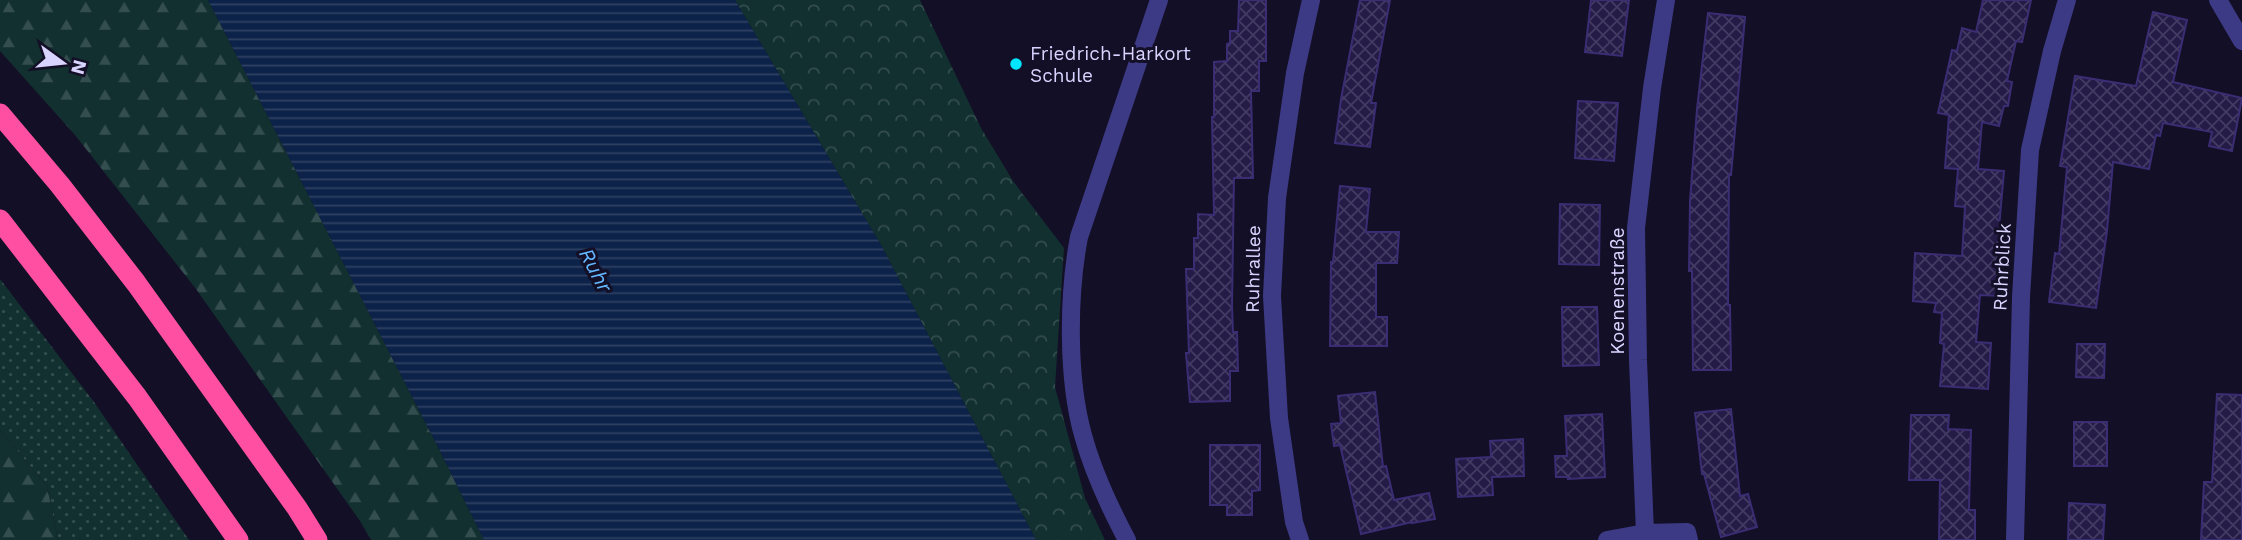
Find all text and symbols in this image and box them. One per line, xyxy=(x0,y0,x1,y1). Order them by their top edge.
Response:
north arrow xyxy=(28,28,98,98)
place label: Friedrich-Harkort Schule xyxy=(1030,42,1191,87)
marker: Friedrich-Harkort Schule xyxy=(1008,56,1024,72)
text: N xyxy=(66,57,92,77)
street label: Ruhrblick xyxy=(1988,222,2016,311)
street label: Ruhrallee xyxy=(1241,225,1265,313)
street label: Koenenstraße xyxy=(1606,227,1629,355)
water label: Ruhr xyxy=(574,244,618,297)

